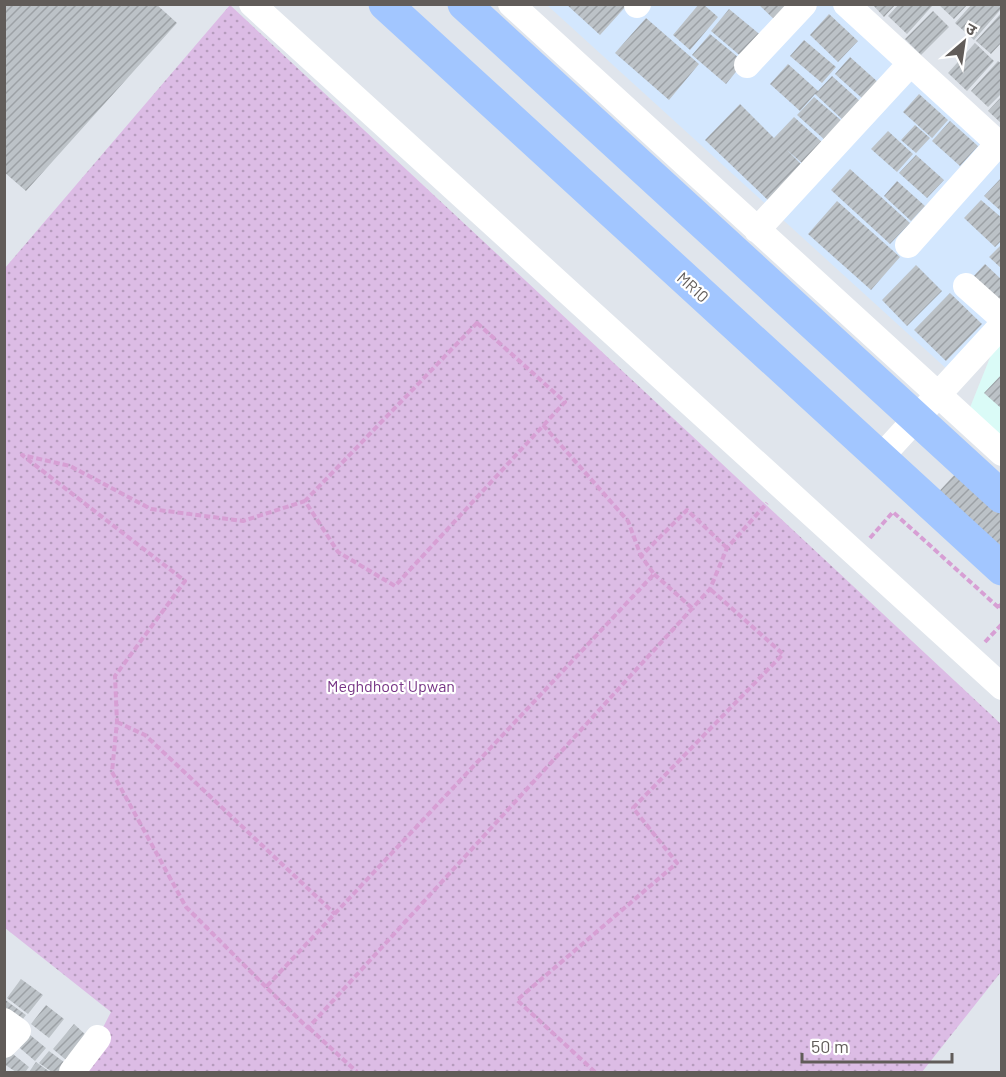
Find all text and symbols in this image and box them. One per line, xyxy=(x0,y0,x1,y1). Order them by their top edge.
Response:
north arrow xyxy=(934,12,994,72)
text: उ xyxy=(963,18,981,39)
street label: MR10 xyxy=(674,268,713,306)
park label: Meghdhoot Upwan xyxy=(327,676,455,695)
scale bar xyxy=(802,1026,952,1064)
text: 50 m xyxy=(811,1035,849,1057)

